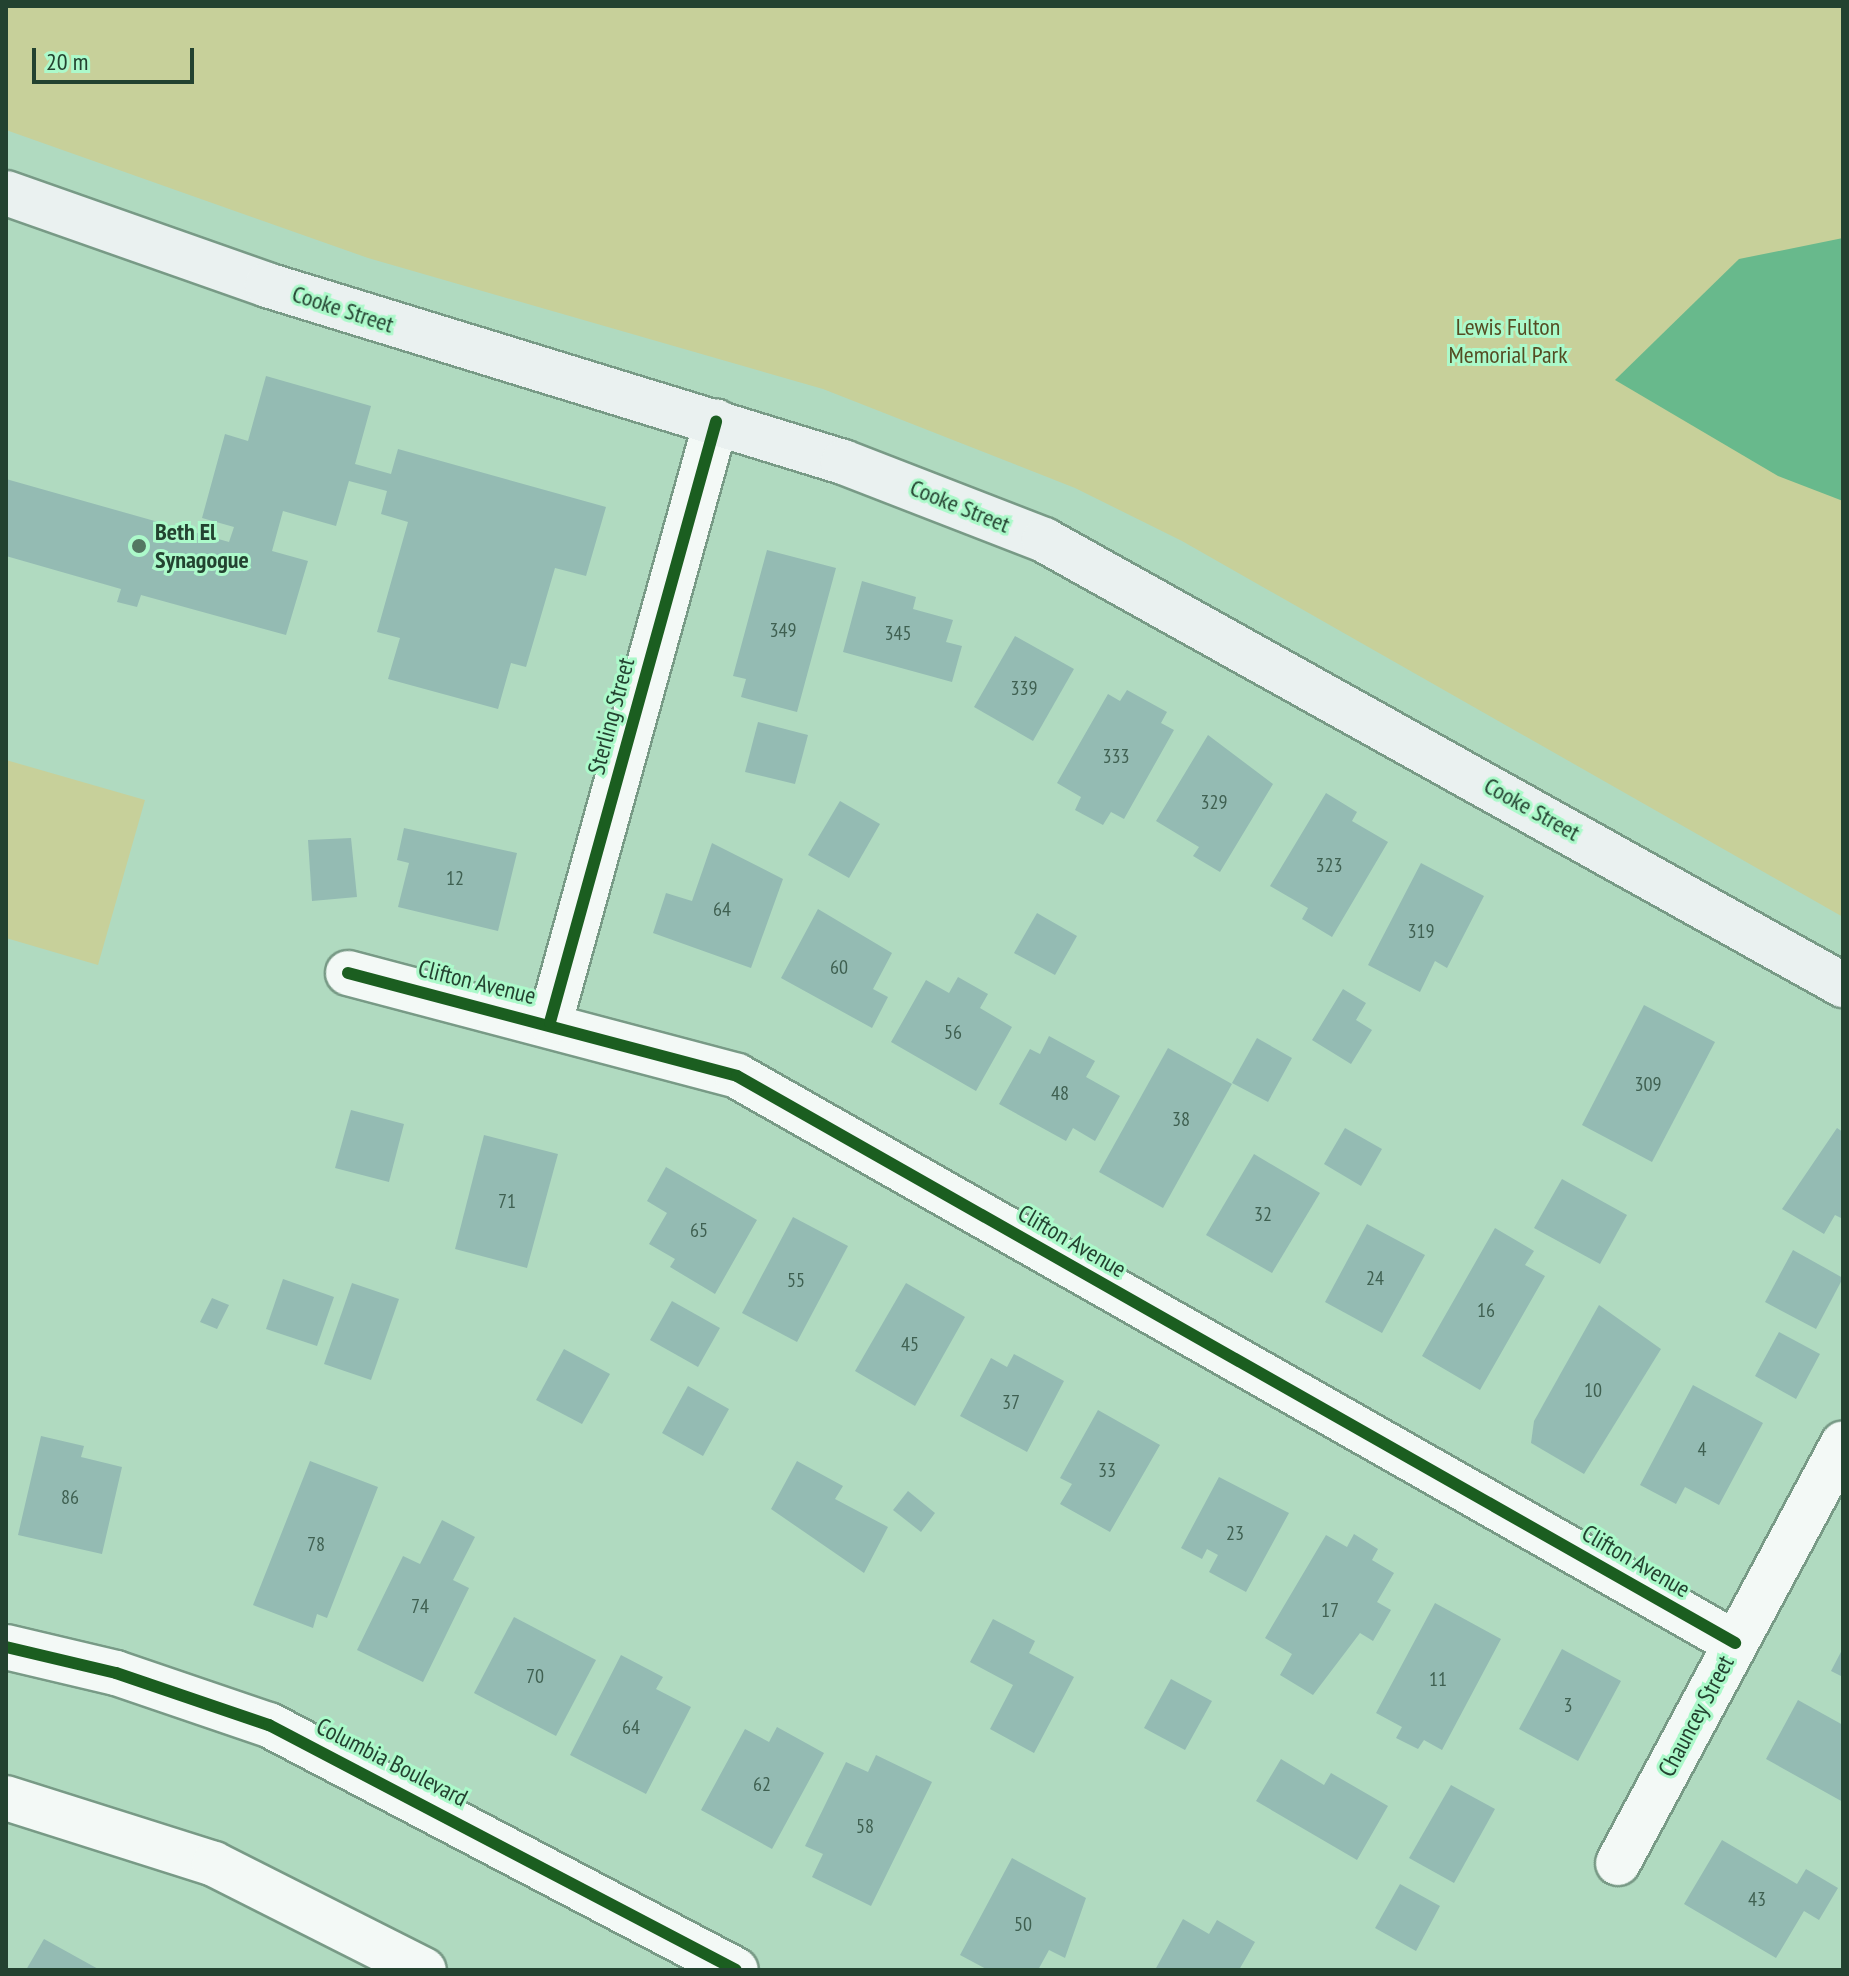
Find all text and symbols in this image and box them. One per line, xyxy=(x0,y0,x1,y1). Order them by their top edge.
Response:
scale bar xyxy=(36,32,198,82)
text: 20 m xyxy=(46,46,88,77)
street label: Cooke Street xyxy=(289,279,397,339)
park label: Lewis Fulton Memorial Park xyxy=(1449,313,1567,369)
street label: Cooke Street xyxy=(906,473,1014,539)
place label: Beth El Synagogue xyxy=(155,518,249,574)
marker: Beth El Synagogue xyxy=(130,537,148,555)
house number: 349 xyxy=(770,618,796,642)
house number: 345 xyxy=(885,621,911,645)
street label: Sterling Street xyxy=(582,654,640,778)
house number: 339 xyxy=(1011,676,1037,700)
house number: 333 xyxy=(1103,744,1129,768)
street label: Cooke Street xyxy=(1479,771,1585,847)
house number: 329 xyxy=(1201,790,1227,814)
house number: 323 xyxy=(1316,853,1342,877)
house number: 12 xyxy=(446,866,464,890)
house number: 64 xyxy=(713,897,731,921)
house number: 319 xyxy=(1408,919,1434,943)
street label: Clifton Avenue xyxy=(415,953,539,1011)
house number: 60 xyxy=(830,955,848,979)
house number: 56 xyxy=(944,1020,962,1044)
house number: 309 xyxy=(1635,1072,1661,1096)
house number: 48 xyxy=(1051,1081,1069,1105)
house number: 38 xyxy=(1172,1107,1190,1131)
house number: 71 xyxy=(498,1189,516,1213)
street label: Clifton Avenue xyxy=(1013,1198,1131,1284)
house number: 32 xyxy=(1254,1202,1272,1226)
house number: 65 xyxy=(690,1218,708,1242)
house number: 24 xyxy=(1366,1266,1384,1290)
house number: 55 xyxy=(787,1268,805,1292)
house number: 16 xyxy=(1477,1298,1495,1322)
house number: 45 xyxy=(901,1332,919,1356)
house number: 10 xyxy=(1584,1378,1602,1402)
house number: 37 xyxy=(1002,1390,1020,1414)
house number: 4 xyxy=(1698,1437,1706,1461)
house number: 33 xyxy=(1098,1458,1116,1482)
house number: 86 xyxy=(61,1485,79,1509)
street label: Clifton Avenue xyxy=(1577,1518,1695,1604)
house number: 23 xyxy=(1226,1521,1244,1545)
house number: 78 xyxy=(307,1532,325,1556)
house number: 74 xyxy=(411,1594,429,1618)
house number: 17 xyxy=(1321,1598,1339,1622)
street label: Chauncey Street xyxy=(1652,1650,1740,1782)
house number: 70 xyxy=(526,1664,544,1688)
house number: 11 xyxy=(1429,1667,1447,1691)
house number: 3 xyxy=(1564,1693,1572,1717)
street label: Columbia Boulevard xyxy=(312,1712,472,1812)
house number: 64 xyxy=(622,1715,640,1739)
house number: 62 xyxy=(753,1772,771,1796)
house number: 58 xyxy=(856,1814,874,1838)
house number: 43 xyxy=(1748,1887,1766,1911)
house number: 50 xyxy=(1014,1912,1032,1936)

